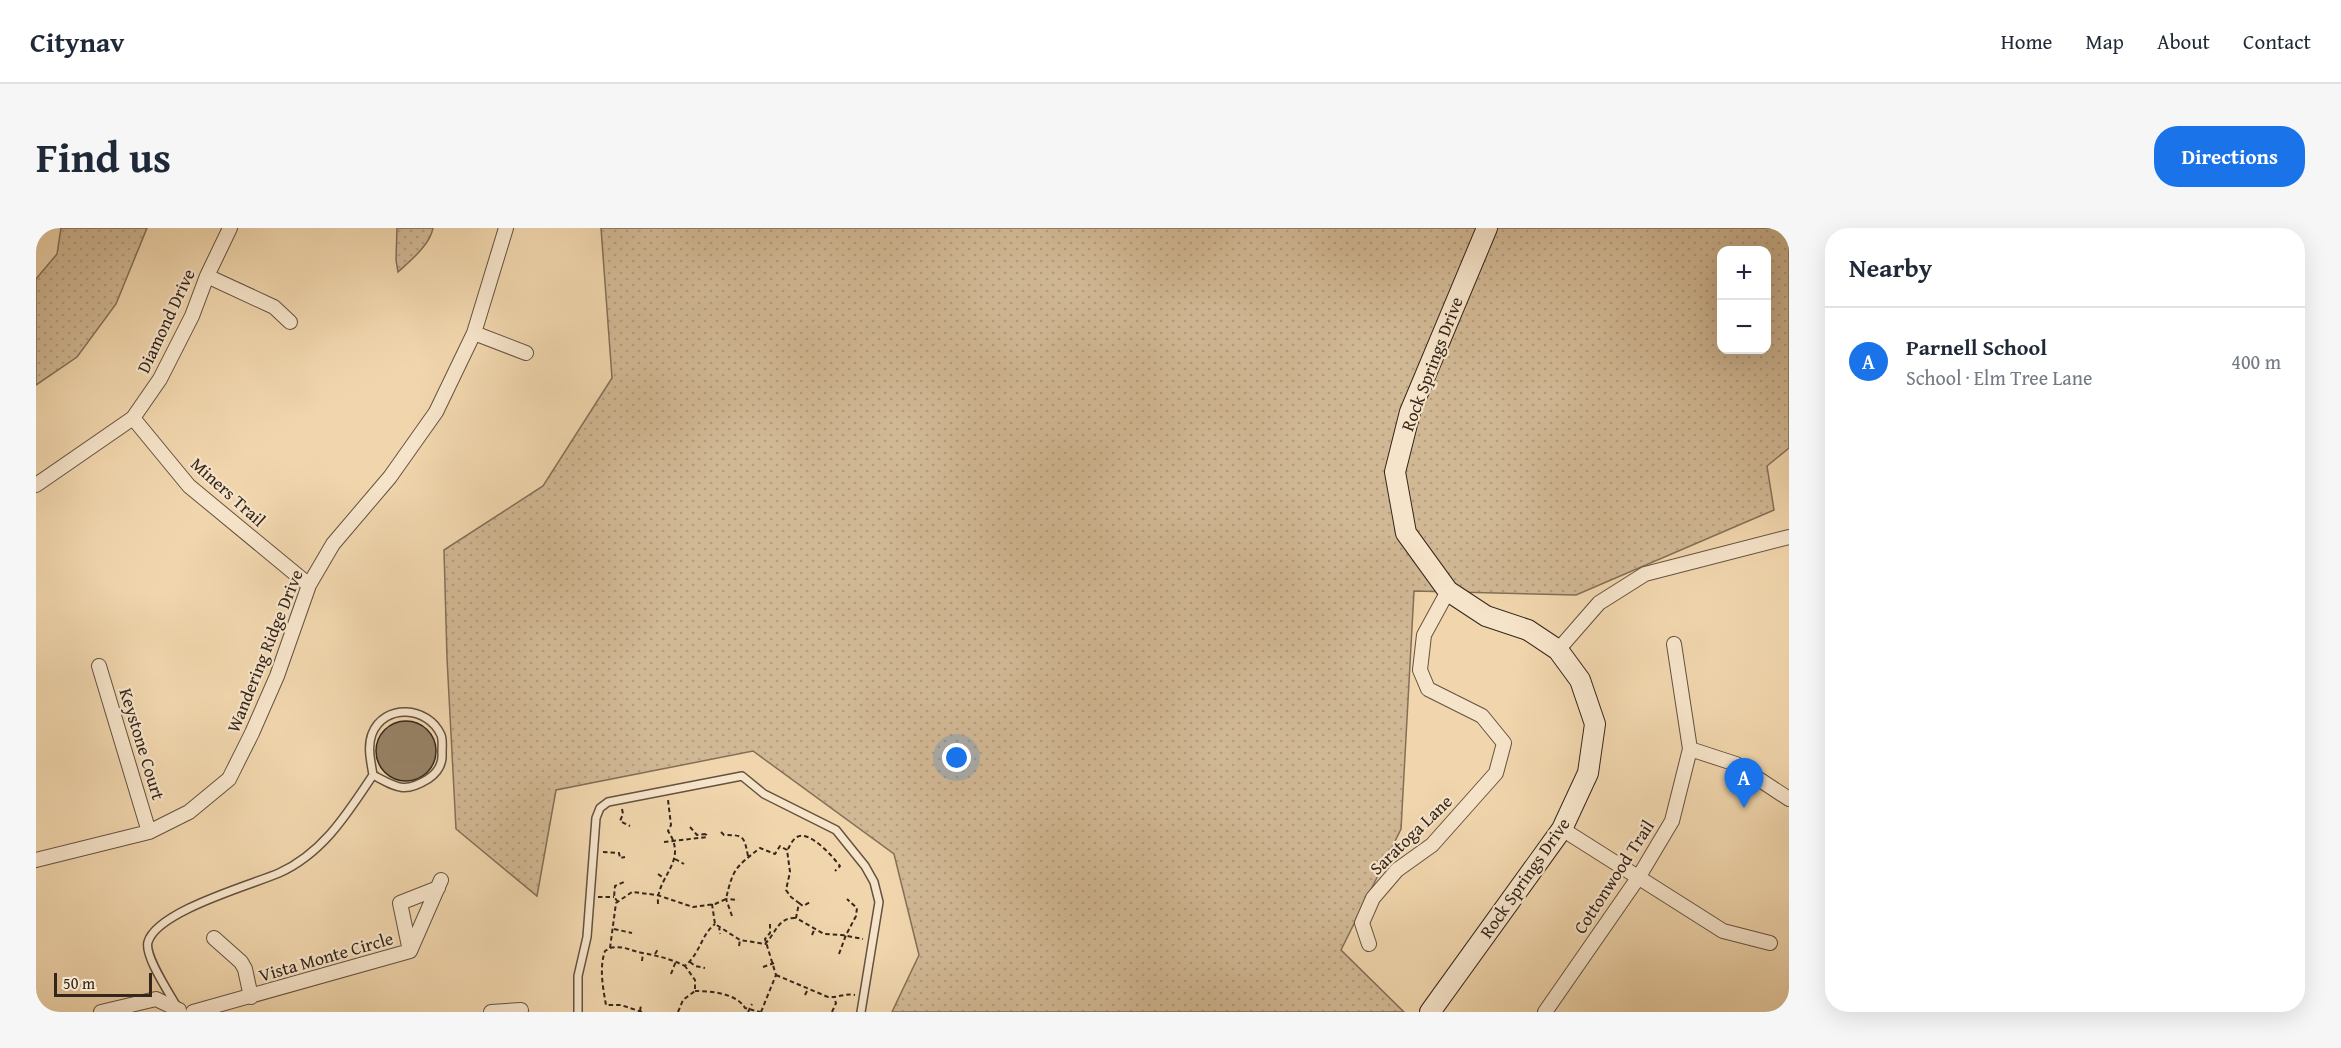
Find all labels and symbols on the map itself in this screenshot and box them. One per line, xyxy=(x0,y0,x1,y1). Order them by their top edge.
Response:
street label: Diamond Drive xyxy=(130,264,202,377)
street label: Rock Springs Drive xyxy=(1394,293,1470,435)
street label: Miners Trail xyxy=(185,451,272,533)
street label: Wandering Ridge Drive xyxy=(220,565,310,736)
street label: Keystone Court xyxy=(113,685,172,804)
your location xyxy=(942,743,971,772)
pin: A xyxy=(1724,758,1764,808)
street label: Saratoga Lane xyxy=(1363,788,1458,881)
street label: Rock Springs Drive xyxy=(1473,812,1576,944)
street label: Cottonwood Trail xyxy=(1566,814,1661,939)
street label: Vista Monte Circle xyxy=(255,924,396,989)
scale bar xyxy=(54,970,152,998)

